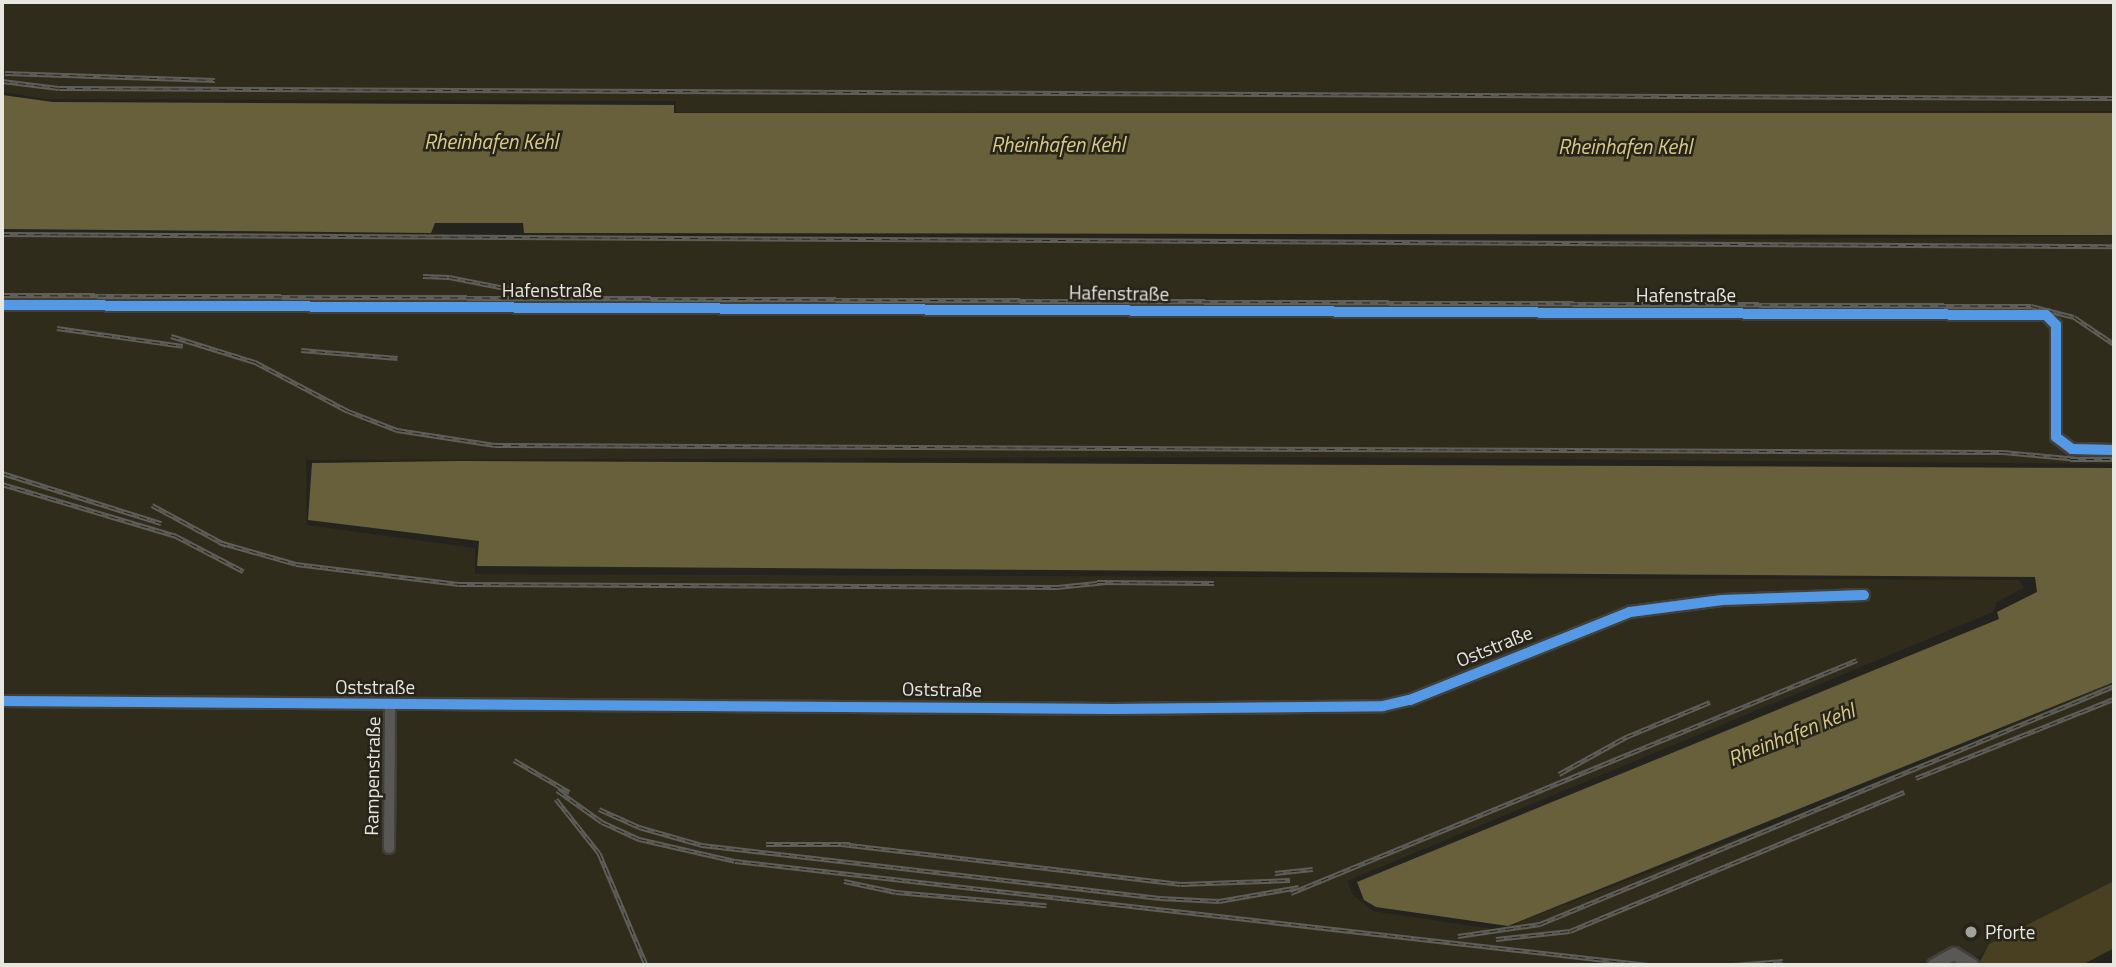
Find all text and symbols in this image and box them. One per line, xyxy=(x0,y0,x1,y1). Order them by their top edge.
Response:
water label: Rheinhafen Kehl xyxy=(424,128,558,154)
water label: Rheinhafen Kehl xyxy=(991,131,1125,157)
water label: Rheinhafen Kehl xyxy=(1558,133,1692,159)
street label: Hafenstraße xyxy=(502,279,602,301)
street label: Hafenstraße xyxy=(1069,281,1169,305)
street label: Hafenstraße xyxy=(1636,284,1736,306)
street label: Oststraße xyxy=(1453,620,1535,672)
street label: Oststraße xyxy=(335,676,415,698)
street label: Oststraße xyxy=(902,677,982,701)
water label: Rheinhafen Kehl xyxy=(1724,697,1858,771)
street label: Rampenstraße xyxy=(360,716,384,836)
place label: Pforte xyxy=(1985,921,2035,943)
marker: Pforte xyxy=(1963,924,1979,940)

